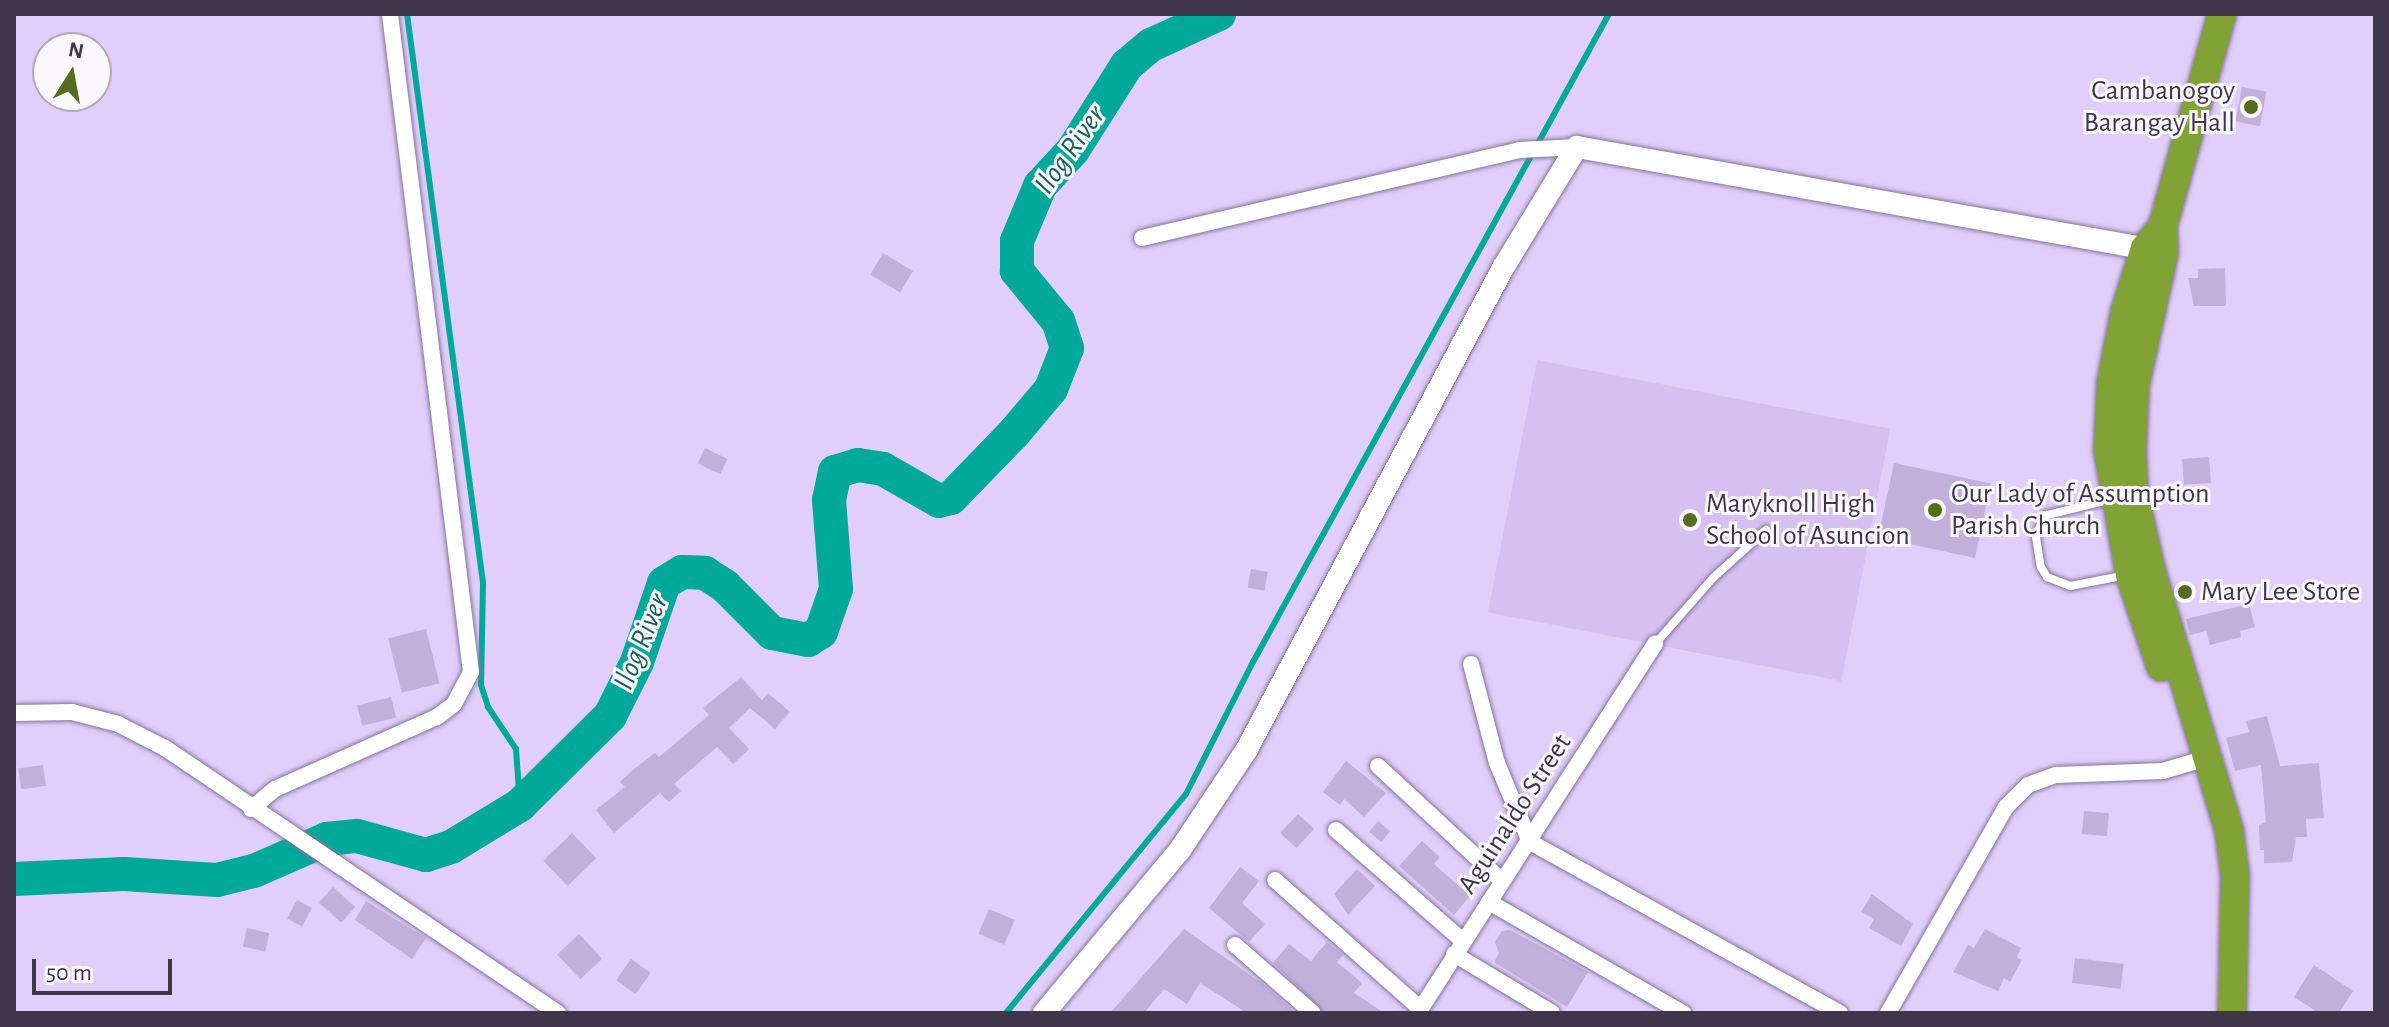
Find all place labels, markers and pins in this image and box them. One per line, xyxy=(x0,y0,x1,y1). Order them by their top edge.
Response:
place label: Cambanogoy Barangay Hall xyxy=(2084,74,2235,140)
marker: Cambanogoy Barangay Hall xyxy=(2242,98,2260,116)
place label: Our Lady of Assumption Parish Church xyxy=(1951,477,2210,543)
place label: Maryknoll High School of Asuncion xyxy=(1706,487,1910,553)
marker: Our Lady of Assumption Parish Church xyxy=(1926,501,1944,519)
marker: Maryknoll High School of Asuncion xyxy=(1681,511,1699,529)
place label: Mary Lee Store xyxy=(2201,575,2360,609)
marker: Mary Lee Store xyxy=(2176,583,2194,601)

